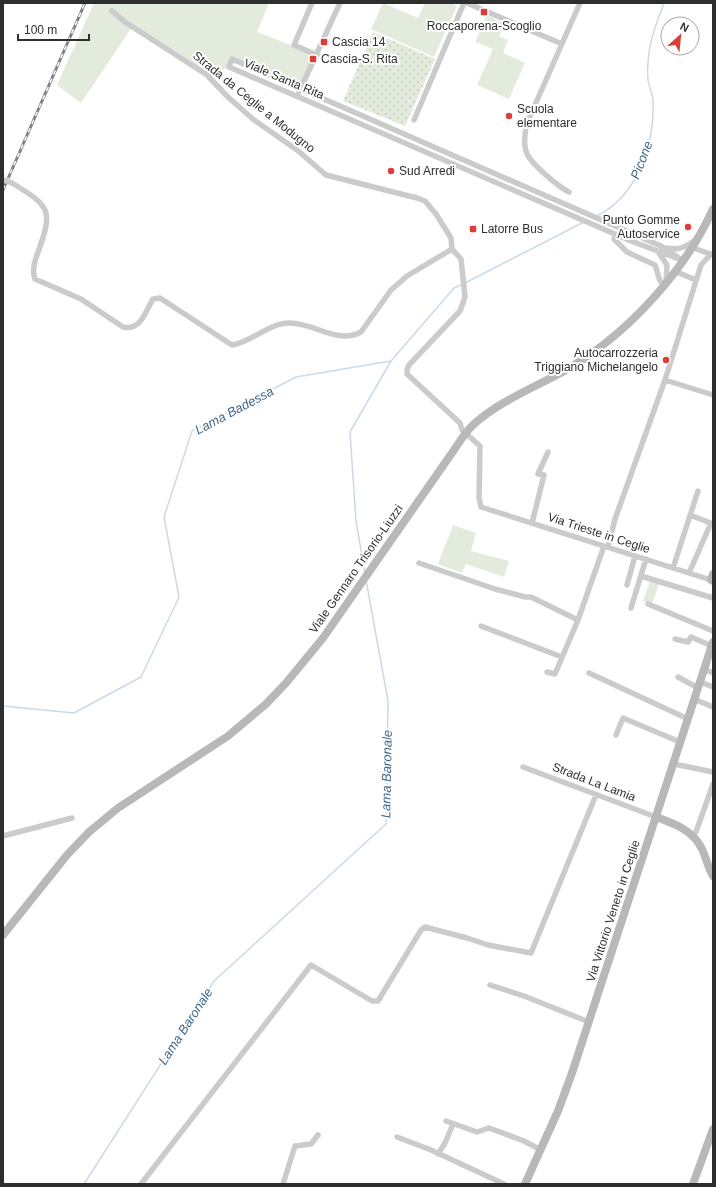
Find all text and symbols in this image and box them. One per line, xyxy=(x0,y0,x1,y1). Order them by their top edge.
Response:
marker: Roccaporena-Scoglio xyxy=(479,7,489,17)
scale bar xyxy=(18,16,89,42)
north arrow xyxy=(660,16,700,56)
place label: Roccaporena-Scoglio xyxy=(427,19,542,33)
text: N xyxy=(678,20,691,34)
text: 100 m xyxy=(24,23,57,37)
place label: Cascia 14 xyxy=(332,35,386,49)
marker: Cascia 14 xyxy=(319,37,329,47)
street label: Strada da Ceglie a Modugno xyxy=(190,48,318,156)
place label: Cascia-S. Rita xyxy=(321,52,398,66)
marker: Cascia-S. Rita xyxy=(308,54,318,64)
street label: Viale Santa Rita xyxy=(242,56,327,102)
place label: Scuola elementare xyxy=(517,102,577,130)
marker: Scuola elementare xyxy=(504,111,514,121)
water label: Picone xyxy=(627,139,656,181)
place label: Sud Arredi xyxy=(399,164,455,178)
marker: Sud Arredi xyxy=(386,166,396,176)
place label: Punto Gomme Autoservice xyxy=(603,213,680,241)
place label: Latorre Bus xyxy=(481,222,543,236)
marker: Punto Gomme Autoservice xyxy=(683,222,693,232)
marker: Latorre Bus xyxy=(468,224,478,234)
place label: Autocarrozzeria Triggiano Michelangelo xyxy=(534,346,658,374)
marker: Autocarrozzeria Triggiano Michelangelo xyxy=(661,355,671,365)
water label: Lama Badessa xyxy=(192,383,276,437)
street label: Viale Gennaro Trisorio-Liuzzi xyxy=(306,502,406,636)
street label: Via Trieste in Ceglie xyxy=(546,510,652,556)
water label: Lama Baronale xyxy=(378,730,395,818)
street label: Strada La Lamia xyxy=(550,760,638,804)
street label: Via Vittorio Veneto in Ceglie xyxy=(583,838,643,984)
water label: Lama Baronale xyxy=(155,985,216,1067)

